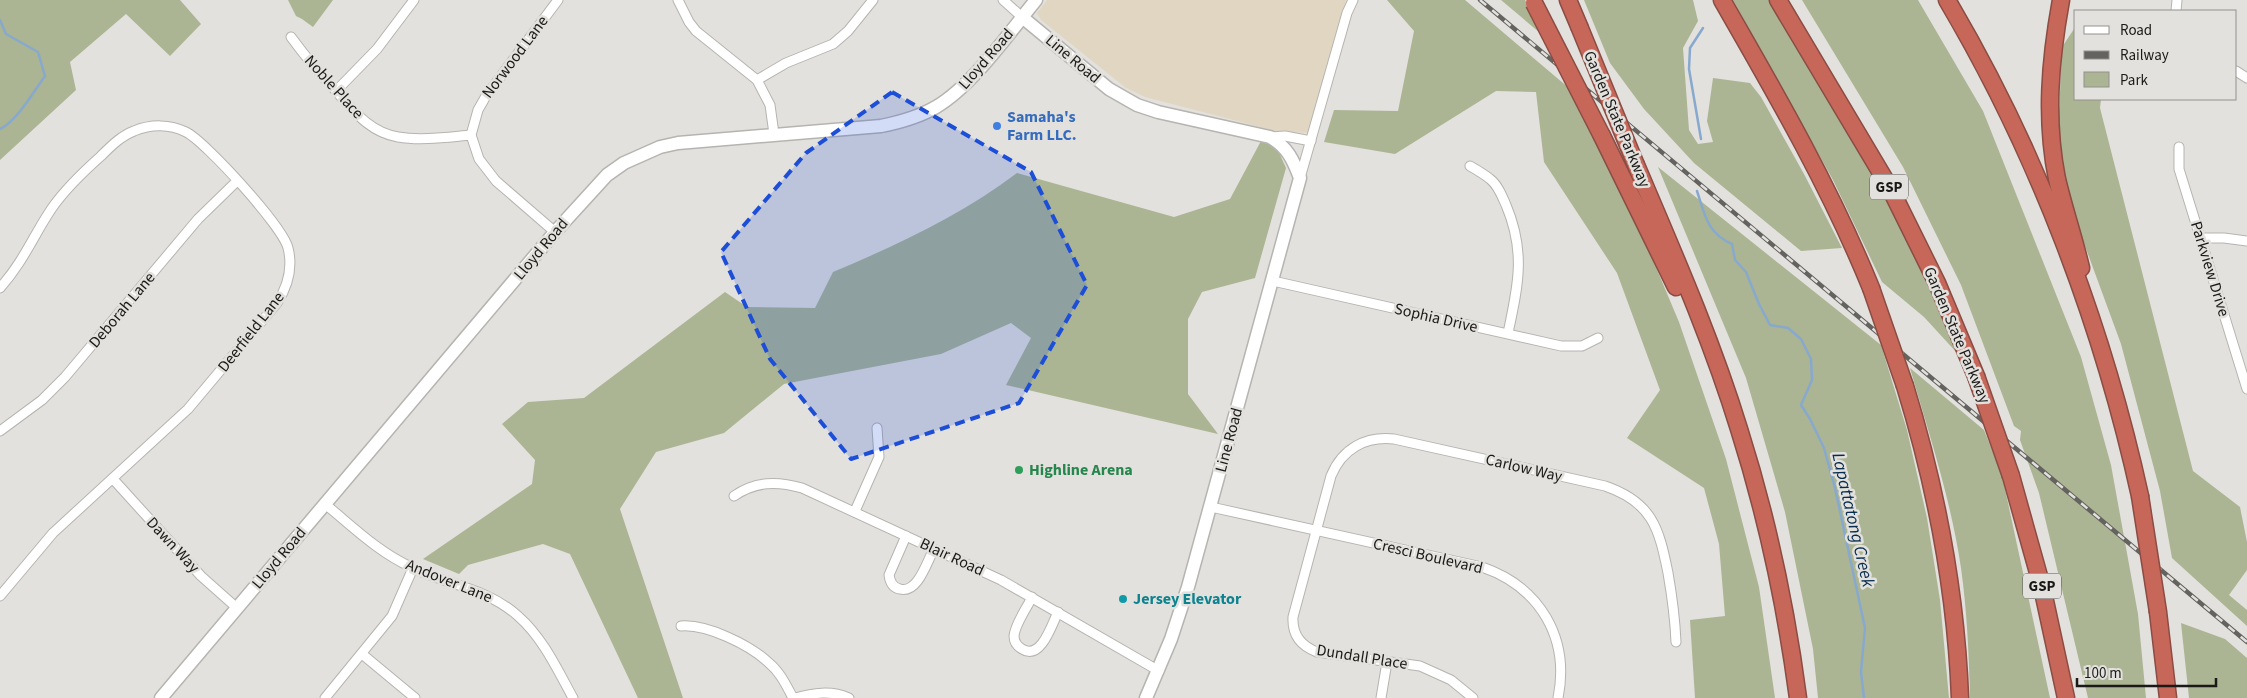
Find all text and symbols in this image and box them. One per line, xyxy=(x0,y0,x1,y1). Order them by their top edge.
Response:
legend xyxy=(2074,10,2237,100)
street label: Norwood Lane xyxy=(477,11,553,103)
text: Road xyxy=(2120,20,2152,41)
street label: Lloyd Road xyxy=(953,24,1019,94)
street label: Line Road xyxy=(1041,29,1105,89)
text: Railway xyxy=(2120,45,2169,66)
street label: Garden State Parkway xyxy=(1578,47,1656,191)
street label: Noble Place xyxy=(299,50,369,124)
text: Park xyxy=(2120,70,2149,91)
place label: Samaha's Farm LLC. xyxy=(1007,106,1077,146)
marker: Samaha's Farm LLC. xyxy=(991,120,1003,132)
road number: GSP xyxy=(1870,174,1908,200)
street label: Lloyd Road xyxy=(509,213,573,285)
street label: Parkview Drive xyxy=(2185,219,2235,319)
street label: Garden State Parkway xyxy=(1918,263,1996,407)
street label: Deborah Lane xyxy=(84,267,160,353)
street label: Deerfield Lane xyxy=(213,287,289,377)
street label: Sophia Drive xyxy=(1392,298,1480,338)
street label: Line Road xyxy=(1210,405,1248,475)
street label: Carlow Way xyxy=(1484,449,1565,488)
water label: Lapattatong Creek xyxy=(1825,450,1881,590)
place label: Highline Arena xyxy=(1029,459,1133,481)
marker: Highline Arena xyxy=(1013,464,1025,476)
street label: Dawn Way xyxy=(141,512,205,578)
street label: Lloyd Road xyxy=(247,522,311,594)
street label: Blair Road xyxy=(916,533,988,581)
street label: Cresci Boulevard xyxy=(1371,533,1485,579)
street label: Andover Lane xyxy=(402,554,496,608)
road number: GSP xyxy=(2023,574,2061,598)
place label: Jersey Elevator xyxy=(1133,588,1242,610)
marker: Jersey Elevator xyxy=(1117,593,1129,605)
street label: Dundall Place xyxy=(1315,639,1409,675)
scale bar xyxy=(2077,656,2216,688)
text: 100 m xyxy=(2084,663,2122,684)

